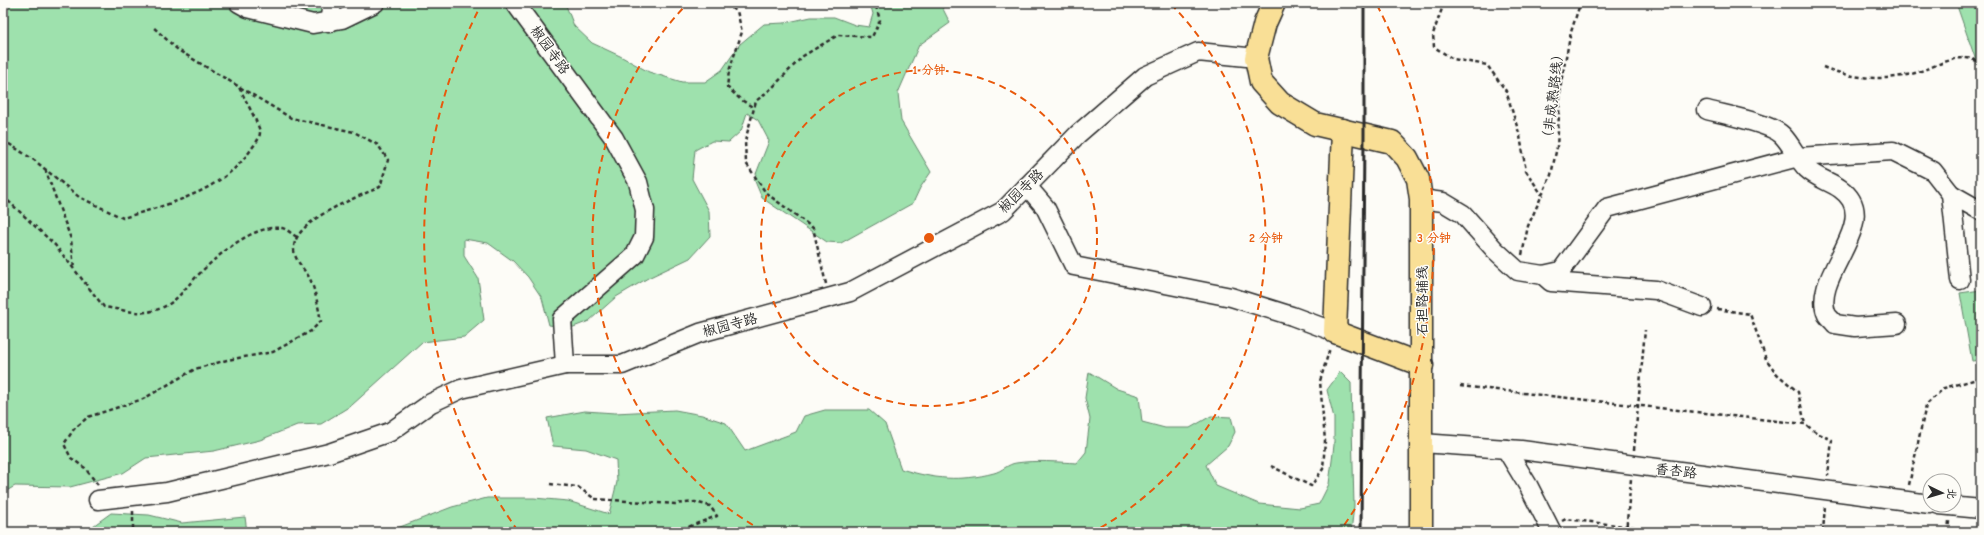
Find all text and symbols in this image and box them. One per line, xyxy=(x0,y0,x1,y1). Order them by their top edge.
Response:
street label: 椒园寺路 xyxy=(527,22,573,78)
street label: （非成熟路线） xyxy=(1539,46,1567,146)
text: 1 分钟 xyxy=(913,63,946,77)
street label: 椒园寺路 xyxy=(995,165,1047,217)
centre of rings xyxy=(922,231,936,245)
text: 2 分钟 xyxy=(1249,231,1283,245)
text: 3 分钟 xyxy=(1417,231,1451,245)
street label: 石担路辅线 xyxy=(1414,266,1431,336)
street label: 椒园寺路 xyxy=(701,310,759,340)
street label: 香杏路 xyxy=(1654,460,1698,482)
north arrow xyxy=(1922,473,1962,513)
text: 北 xyxy=(1945,488,1958,500)

